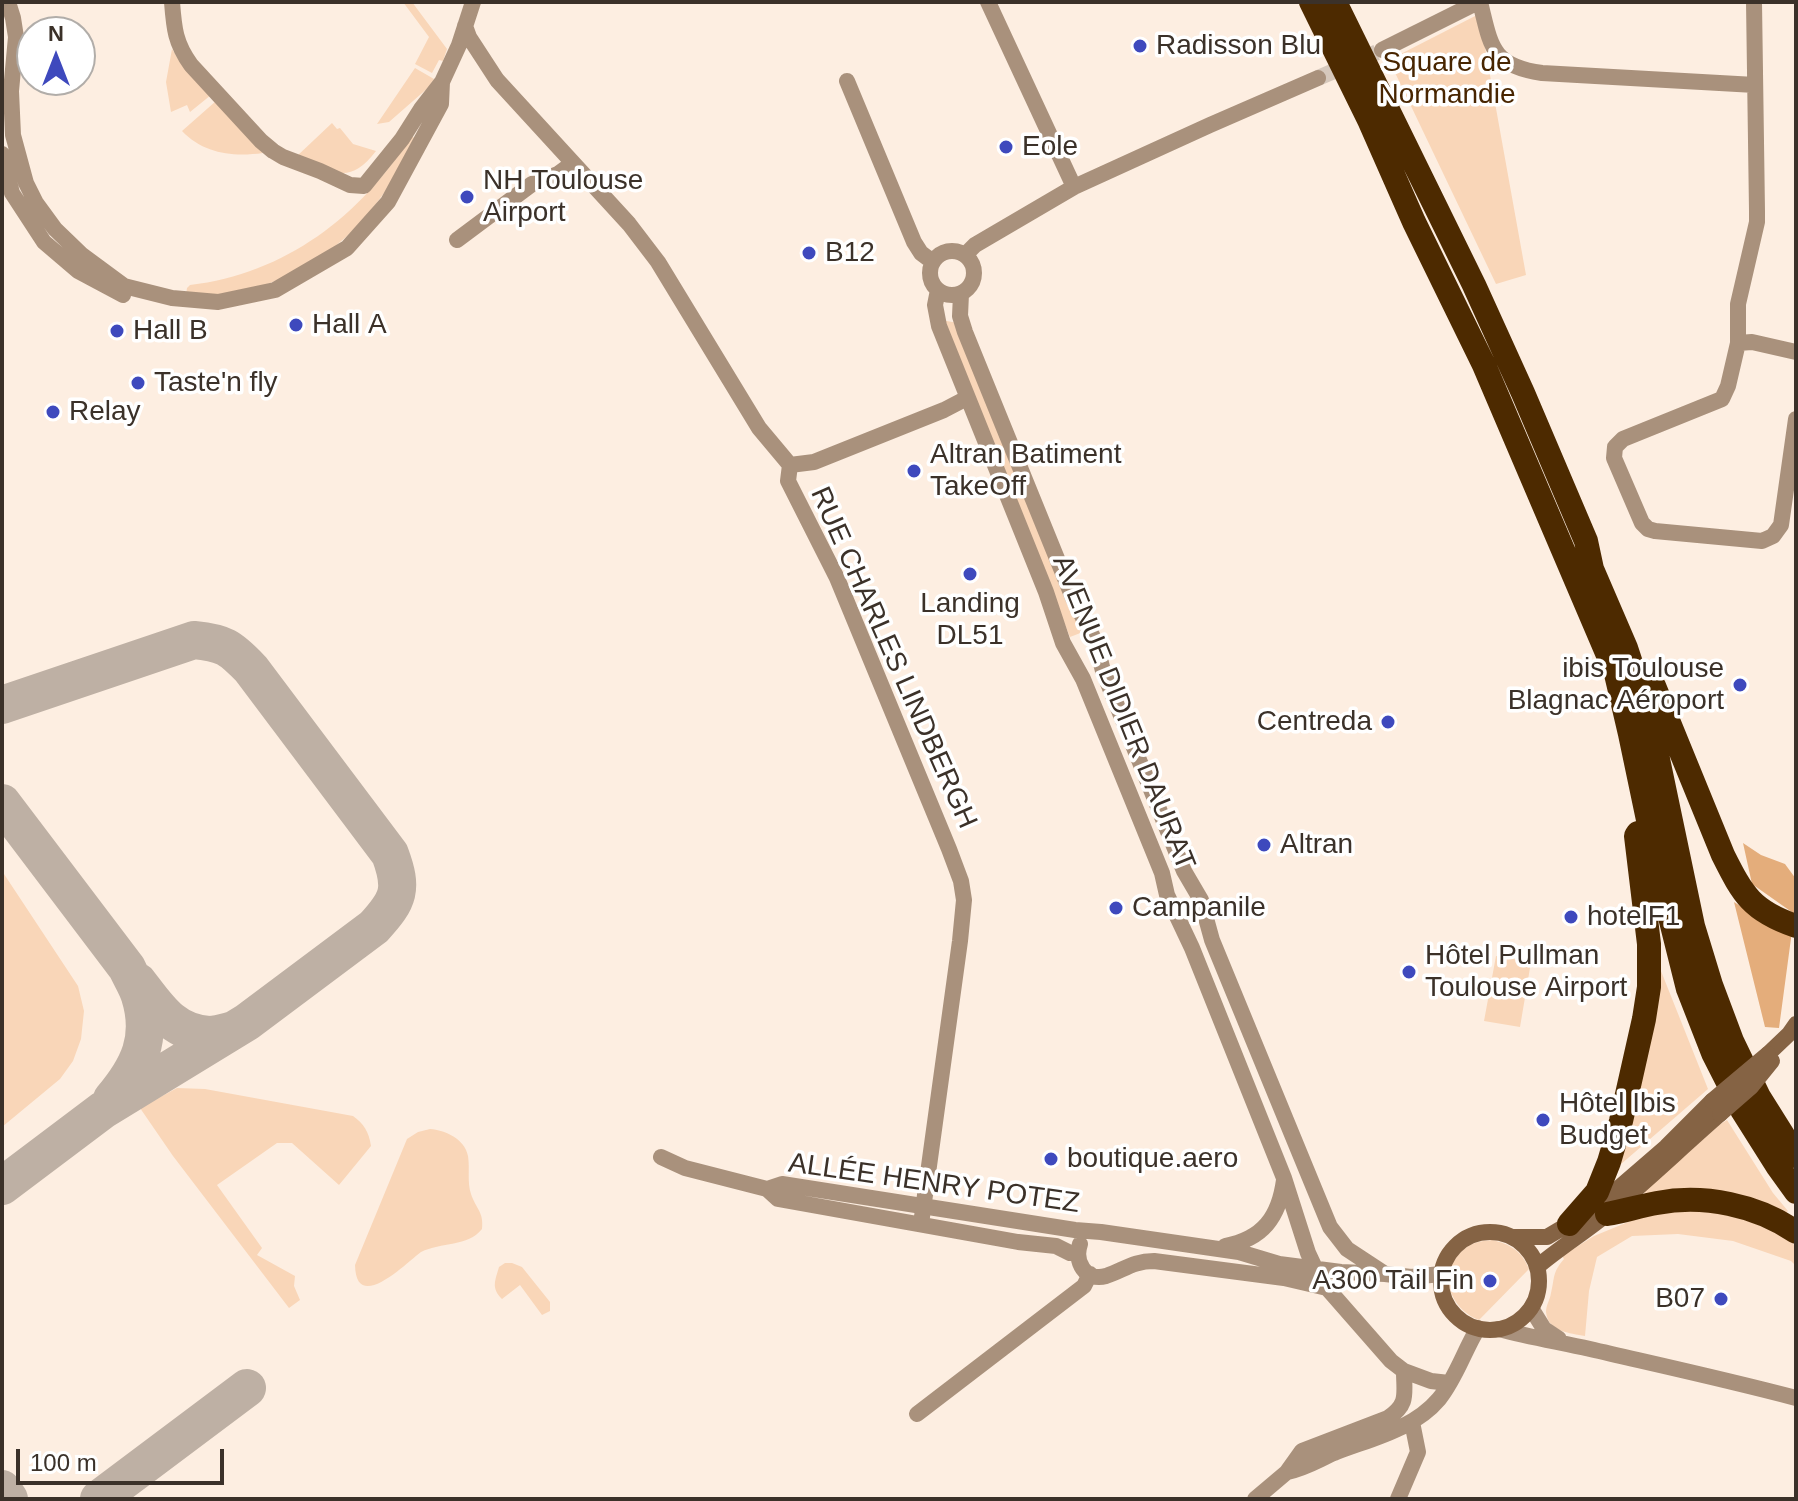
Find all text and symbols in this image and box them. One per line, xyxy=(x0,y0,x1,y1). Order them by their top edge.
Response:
north arrow xyxy=(16,16,96,96)
text: N xyxy=(48,21,64,46)
place label: Radisson Blu xyxy=(1156,29,1321,63)
marker: Radisson Blu xyxy=(1131,37,1149,55)
park label: Square de Normandie xyxy=(1379,46,1515,112)
place label: Eole xyxy=(1022,130,1078,164)
marker: Eole xyxy=(997,138,1015,156)
place label: NH Toulouse Airport xyxy=(483,164,643,230)
marker: NH Toulouse Airport xyxy=(458,188,476,206)
place label: B12 xyxy=(825,236,875,270)
marker: B12 xyxy=(800,244,818,262)
place label: Hall A xyxy=(312,308,387,342)
place label: Hall B xyxy=(133,314,208,348)
marker: Hall A xyxy=(287,316,305,334)
marker: Hall B xyxy=(108,322,126,340)
place label: Taste'n fly xyxy=(154,366,278,400)
marker: Taste'n fly xyxy=(129,374,147,392)
place label: Relay xyxy=(69,395,141,429)
marker: Relay xyxy=(44,403,62,421)
place label: Altran Batiment TakeOff xyxy=(930,438,1121,504)
marker: Altran Batiment TakeOff xyxy=(905,462,923,480)
street label: RUE CHARLES LINDBERGH xyxy=(802,482,984,834)
street label: AVENUE DIDIER DAURAT xyxy=(1044,551,1202,875)
marker: Landing DL51 xyxy=(961,565,979,583)
place label: Landing DL51 xyxy=(920,587,1020,653)
place label: ibis Toulouse Blagnac Aéroport xyxy=(1508,652,1724,718)
marker: ibis Toulouse Blagnac Aéroport xyxy=(1731,676,1749,694)
place label: Centreda xyxy=(1257,705,1372,739)
marker: Centreda xyxy=(1379,713,1397,731)
place label: Altran xyxy=(1280,828,1353,862)
marker: Altran xyxy=(1255,836,1273,854)
place label: Campanile xyxy=(1132,891,1266,925)
marker: Campanile xyxy=(1107,899,1125,917)
place label: hotelF1 xyxy=(1587,900,1680,934)
marker: hotelF1 xyxy=(1562,908,1580,926)
place label: Hôtel Pullman Toulouse Airport xyxy=(1425,939,1627,1005)
marker: Hôtel Pullman Toulouse Airport xyxy=(1400,963,1418,981)
place label: Hôtel Ibis Budget xyxy=(1559,1087,1676,1153)
marker: Hôtel Ibis Budget xyxy=(1534,1111,1552,1129)
place label: boutique.aero xyxy=(1067,1142,1238,1176)
street label: ALLÉE HENRY POTEZ xyxy=(786,1147,1082,1221)
marker: boutique.aero xyxy=(1042,1150,1060,1168)
place label: A300 Tail Fin xyxy=(1312,1264,1474,1298)
marker: A300 Tail Fin xyxy=(1481,1272,1499,1290)
place label: B07 xyxy=(1655,1282,1705,1316)
marker: B07 xyxy=(1712,1290,1730,1308)
scale bar xyxy=(20,1433,228,1483)
text: 100 m xyxy=(30,1449,97,1476)

